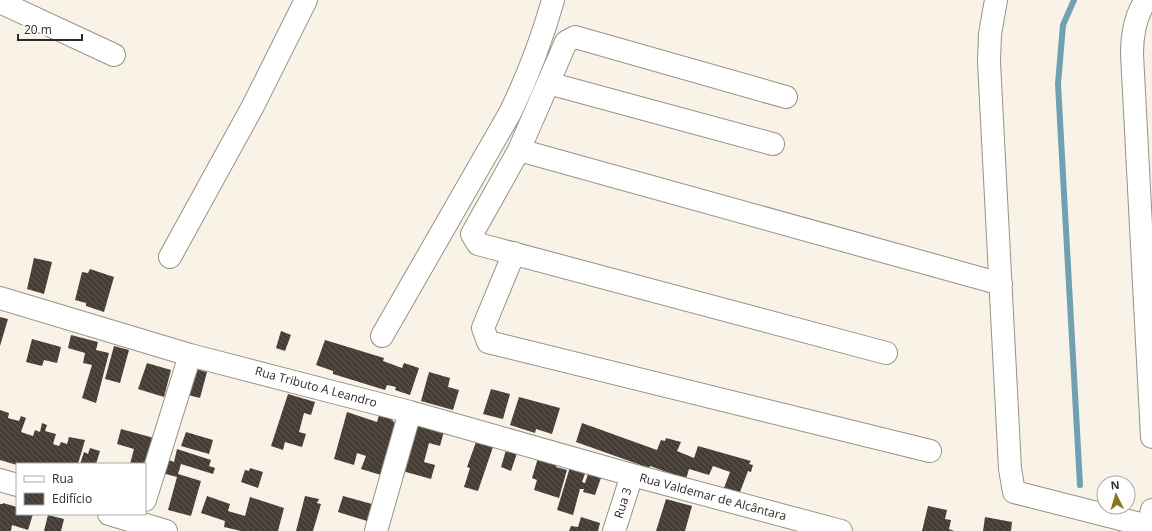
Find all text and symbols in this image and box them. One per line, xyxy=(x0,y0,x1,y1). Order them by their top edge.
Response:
scale bar xyxy=(18,16,82,42)
text: 20 m xyxy=(24,21,52,38)
street label: Rua Tributo A Leandro xyxy=(253,362,379,411)
legend xyxy=(16,463,146,515)
street label: Rua Valdemar de Alcântara xyxy=(638,469,788,524)
text: Rua xyxy=(52,470,73,487)
north arrow xyxy=(1096,475,1136,515)
text: N xyxy=(1110,477,1120,492)
street label: Rua 3 xyxy=(610,485,636,520)
text: Edifício xyxy=(52,490,92,507)

